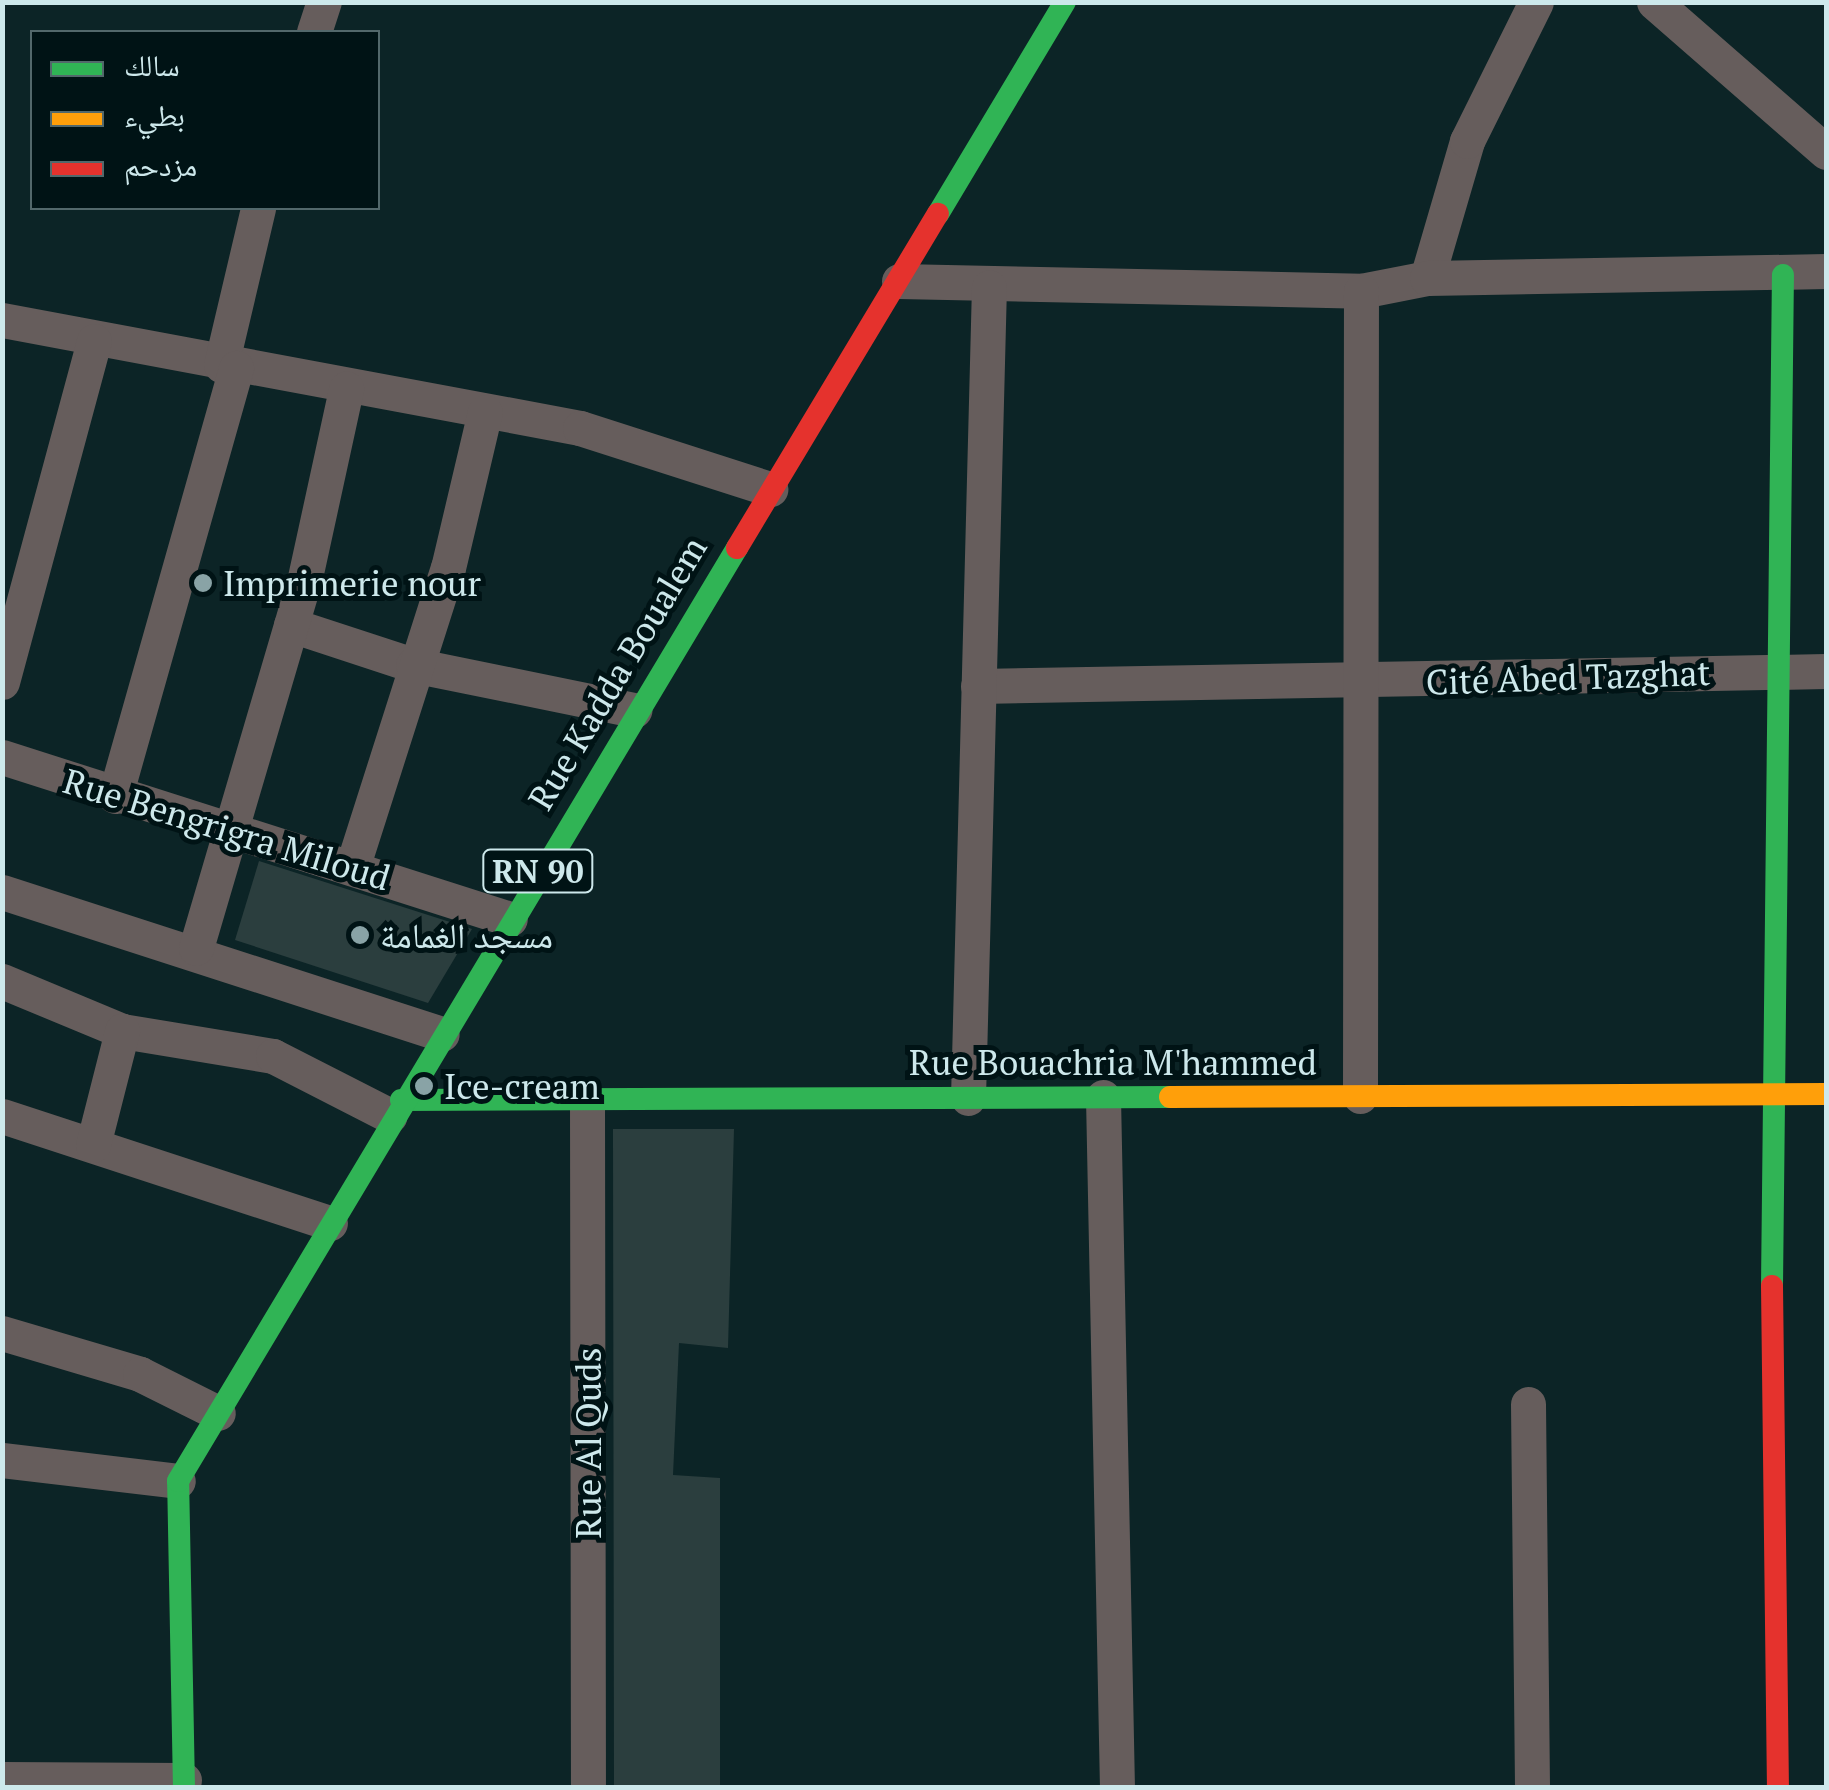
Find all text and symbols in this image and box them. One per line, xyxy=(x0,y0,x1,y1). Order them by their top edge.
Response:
legend xyxy=(30,30,380,210)
text: سالك xyxy=(124,45,180,85)
text: بطيء xyxy=(124,95,185,135)
text: مزدحم xyxy=(124,145,197,185)
street label: Rue Kadda Boualem xyxy=(519,529,715,817)
place label: Imprimerie nour xyxy=(223,562,481,604)
marker: Imprimerie nour xyxy=(192,572,214,594)
street label: Cité Abed Tazghat xyxy=(1425,651,1711,703)
street label: Rue Bengrigra Miloud xyxy=(59,759,395,899)
road number: RN 90 xyxy=(480,844,596,898)
place label: مسجد الغمامة xyxy=(380,914,553,956)
marker: مسجد الغمامة xyxy=(349,924,371,946)
street label: Rue Bouachria M'hammed xyxy=(909,1041,1317,1083)
place label: Ice-cream xyxy=(444,1065,600,1107)
marker: Ice-cream xyxy=(413,1075,435,1097)
street label: Rue Al Quds xyxy=(567,1347,609,1539)

